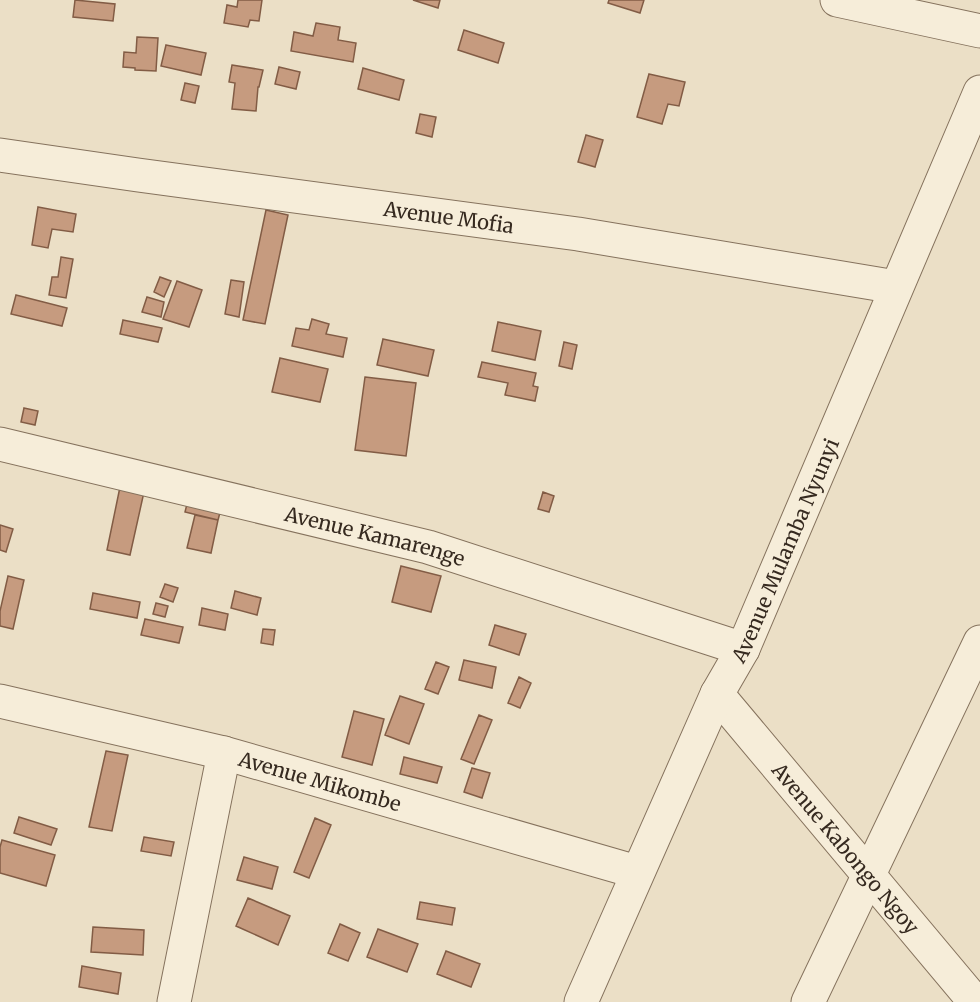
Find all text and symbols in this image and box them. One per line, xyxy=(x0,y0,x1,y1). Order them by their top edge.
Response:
street label: Avenue Mofia xyxy=(381,195,516,238)
street label: Avenue Mulamba Nyunyi xyxy=(725,434,844,668)
street label: Avenue Kamarenge xyxy=(281,500,468,571)
street label: Avenue Mikombe xyxy=(235,745,404,816)
street label: Avenue Kabongo Ngoy xyxy=(767,757,925,939)

